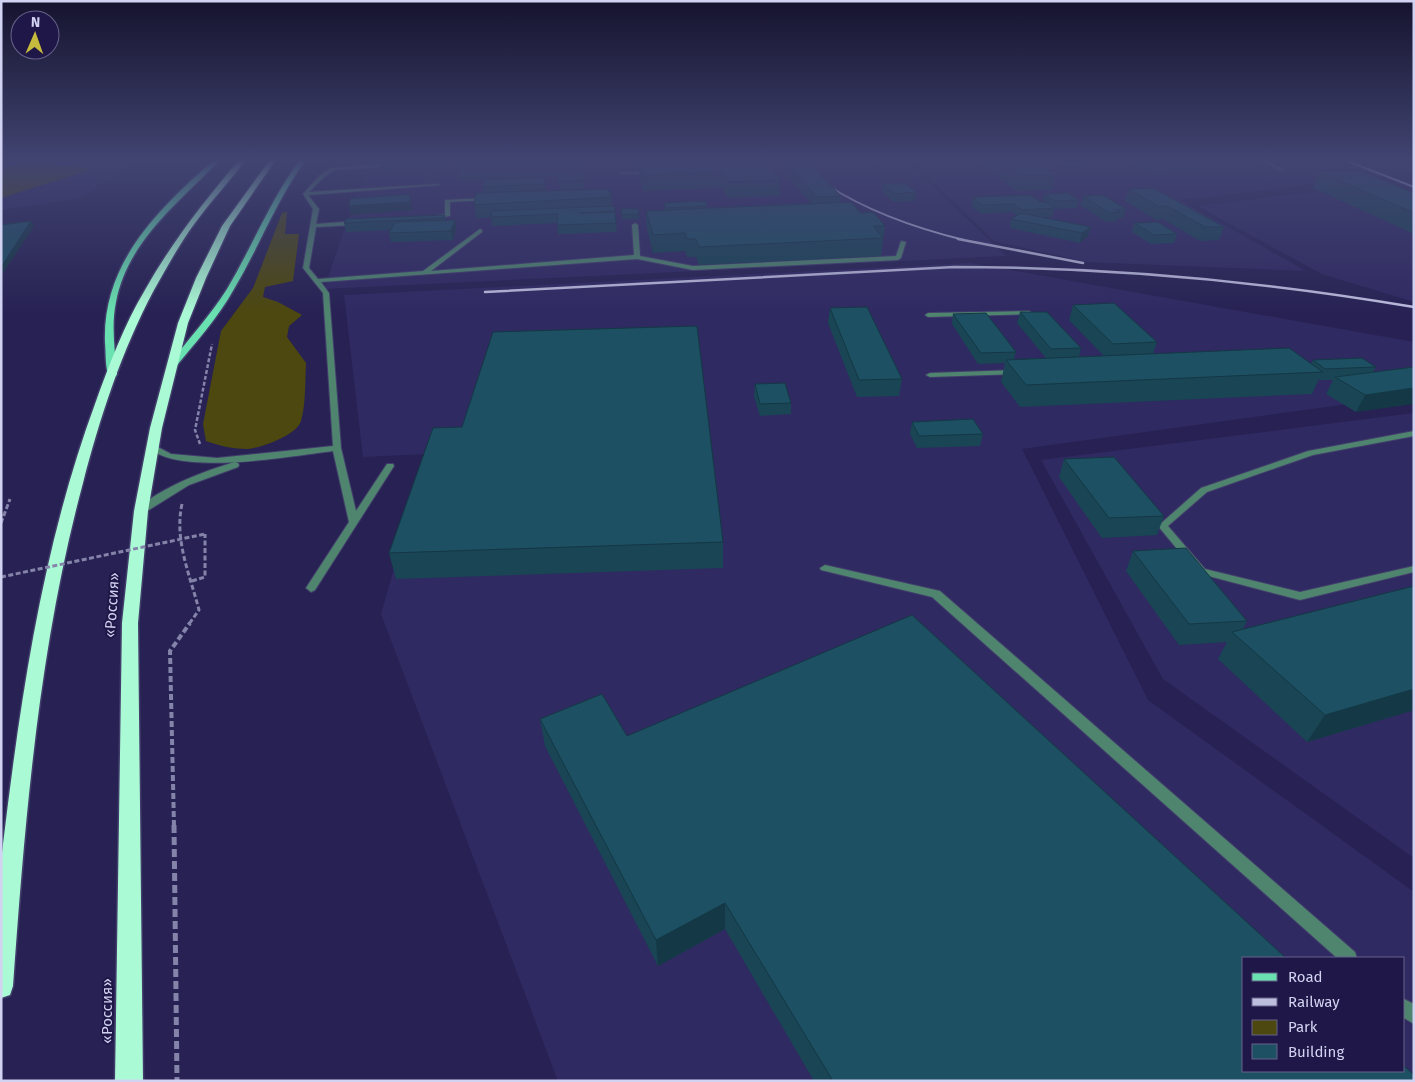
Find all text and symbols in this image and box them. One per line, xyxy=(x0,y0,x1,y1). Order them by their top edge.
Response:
north arrow xyxy=(10,10,60,60)
text: N xyxy=(30,14,40,31)
street label: «Россия» xyxy=(101,572,123,638)
legend xyxy=(1242,957,1405,1072)
text: Road xyxy=(1288,968,1323,986)
street label: «Россия» xyxy=(98,978,116,1044)
text: Railway xyxy=(1288,993,1340,1011)
text: Park xyxy=(1288,1018,1318,1036)
text: Building xyxy=(1288,1043,1344,1061)

